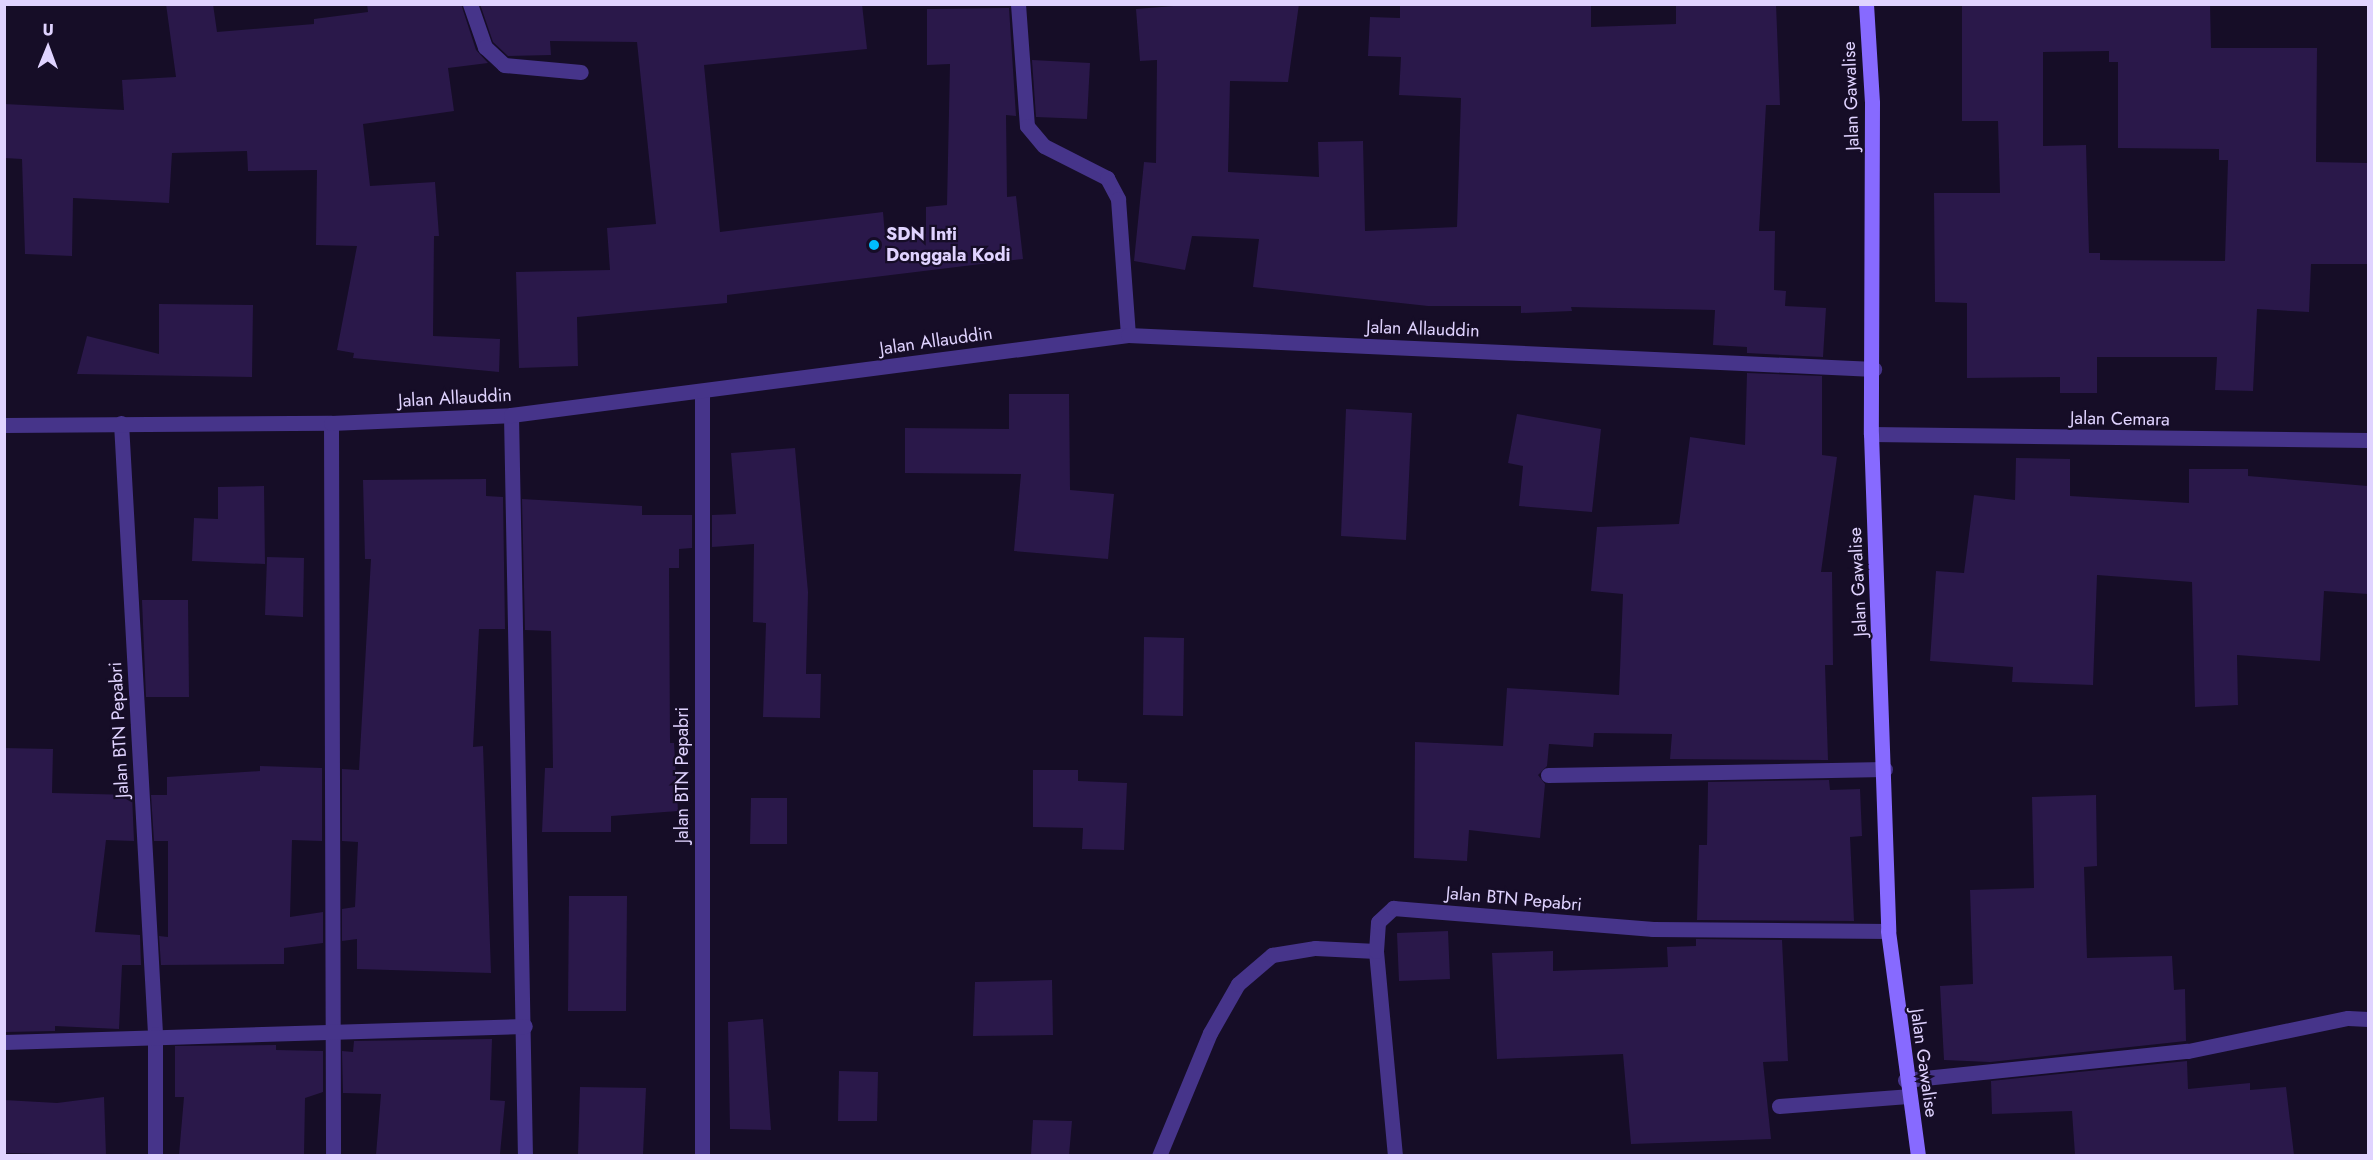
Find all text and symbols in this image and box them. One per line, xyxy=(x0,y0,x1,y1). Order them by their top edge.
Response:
north arrow xyxy=(18,18,78,78)
text: U xyxy=(43,18,54,41)
street label: Jalan Gawalise xyxy=(1838,41,1864,151)
place label: SDN Inti Donggala Kodi xyxy=(886,224,1011,266)
marker: SDN Inti Donggala Kodi xyxy=(867,238,881,252)
street label: Jalan Allauddin xyxy=(1366,316,1480,342)
street label: Jalan Allauddin xyxy=(878,322,994,360)
street label: Jalan Allauddin xyxy=(398,384,512,412)
street label: Jalan Cemara xyxy=(2070,407,2170,431)
street label: Jalan Gawalise xyxy=(1844,527,1872,637)
street label: Jalan BTN Pepabri xyxy=(105,661,133,799)
street label: Jalan BTN Pepabri xyxy=(671,707,693,843)
street label: Jalan BTN Pepabri xyxy=(1445,882,1583,916)
street label: Jalan Gawalise xyxy=(1906,1007,1942,1119)

